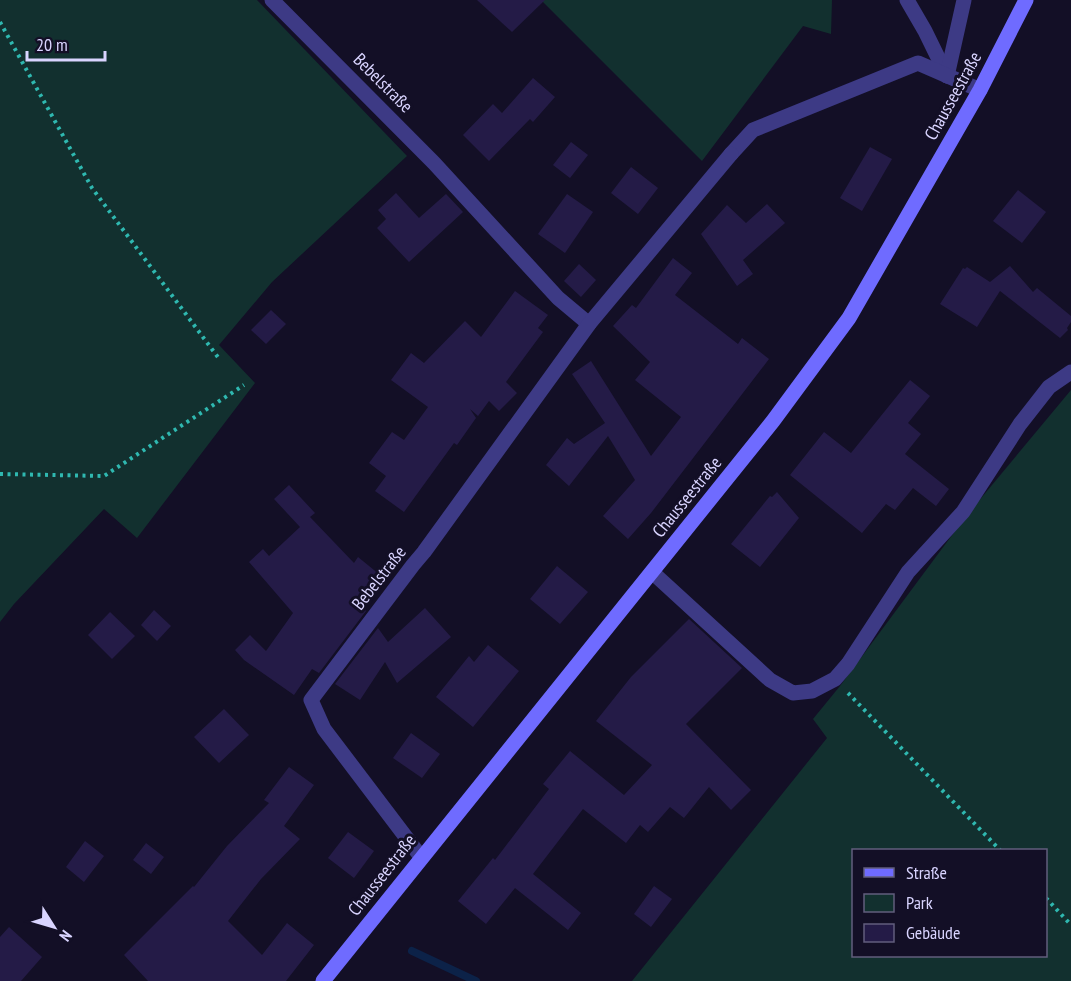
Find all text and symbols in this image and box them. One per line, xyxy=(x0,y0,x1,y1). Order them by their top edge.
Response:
scale bar xyxy=(27,24,105,62)
text: 20 m xyxy=(36,33,68,56)
street label: Bebelstraße xyxy=(349,48,418,117)
street label: Chausseestraße xyxy=(919,48,986,144)
street label: Chausseestraße xyxy=(647,452,726,542)
street label: Bebelstraße xyxy=(347,541,411,614)
street label: Chausseestraße xyxy=(343,829,421,920)
legend xyxy=(852,849,1047,957)
text: Straße xyxy=(906,861,947,884)
text: Park xyxy=(906,891,933,914)
north arrow xyxy=(24,897,84,957)
text: Gebäude xyxy=(906,921,960,944)
text: N xyxy=(55,927,77,945)

